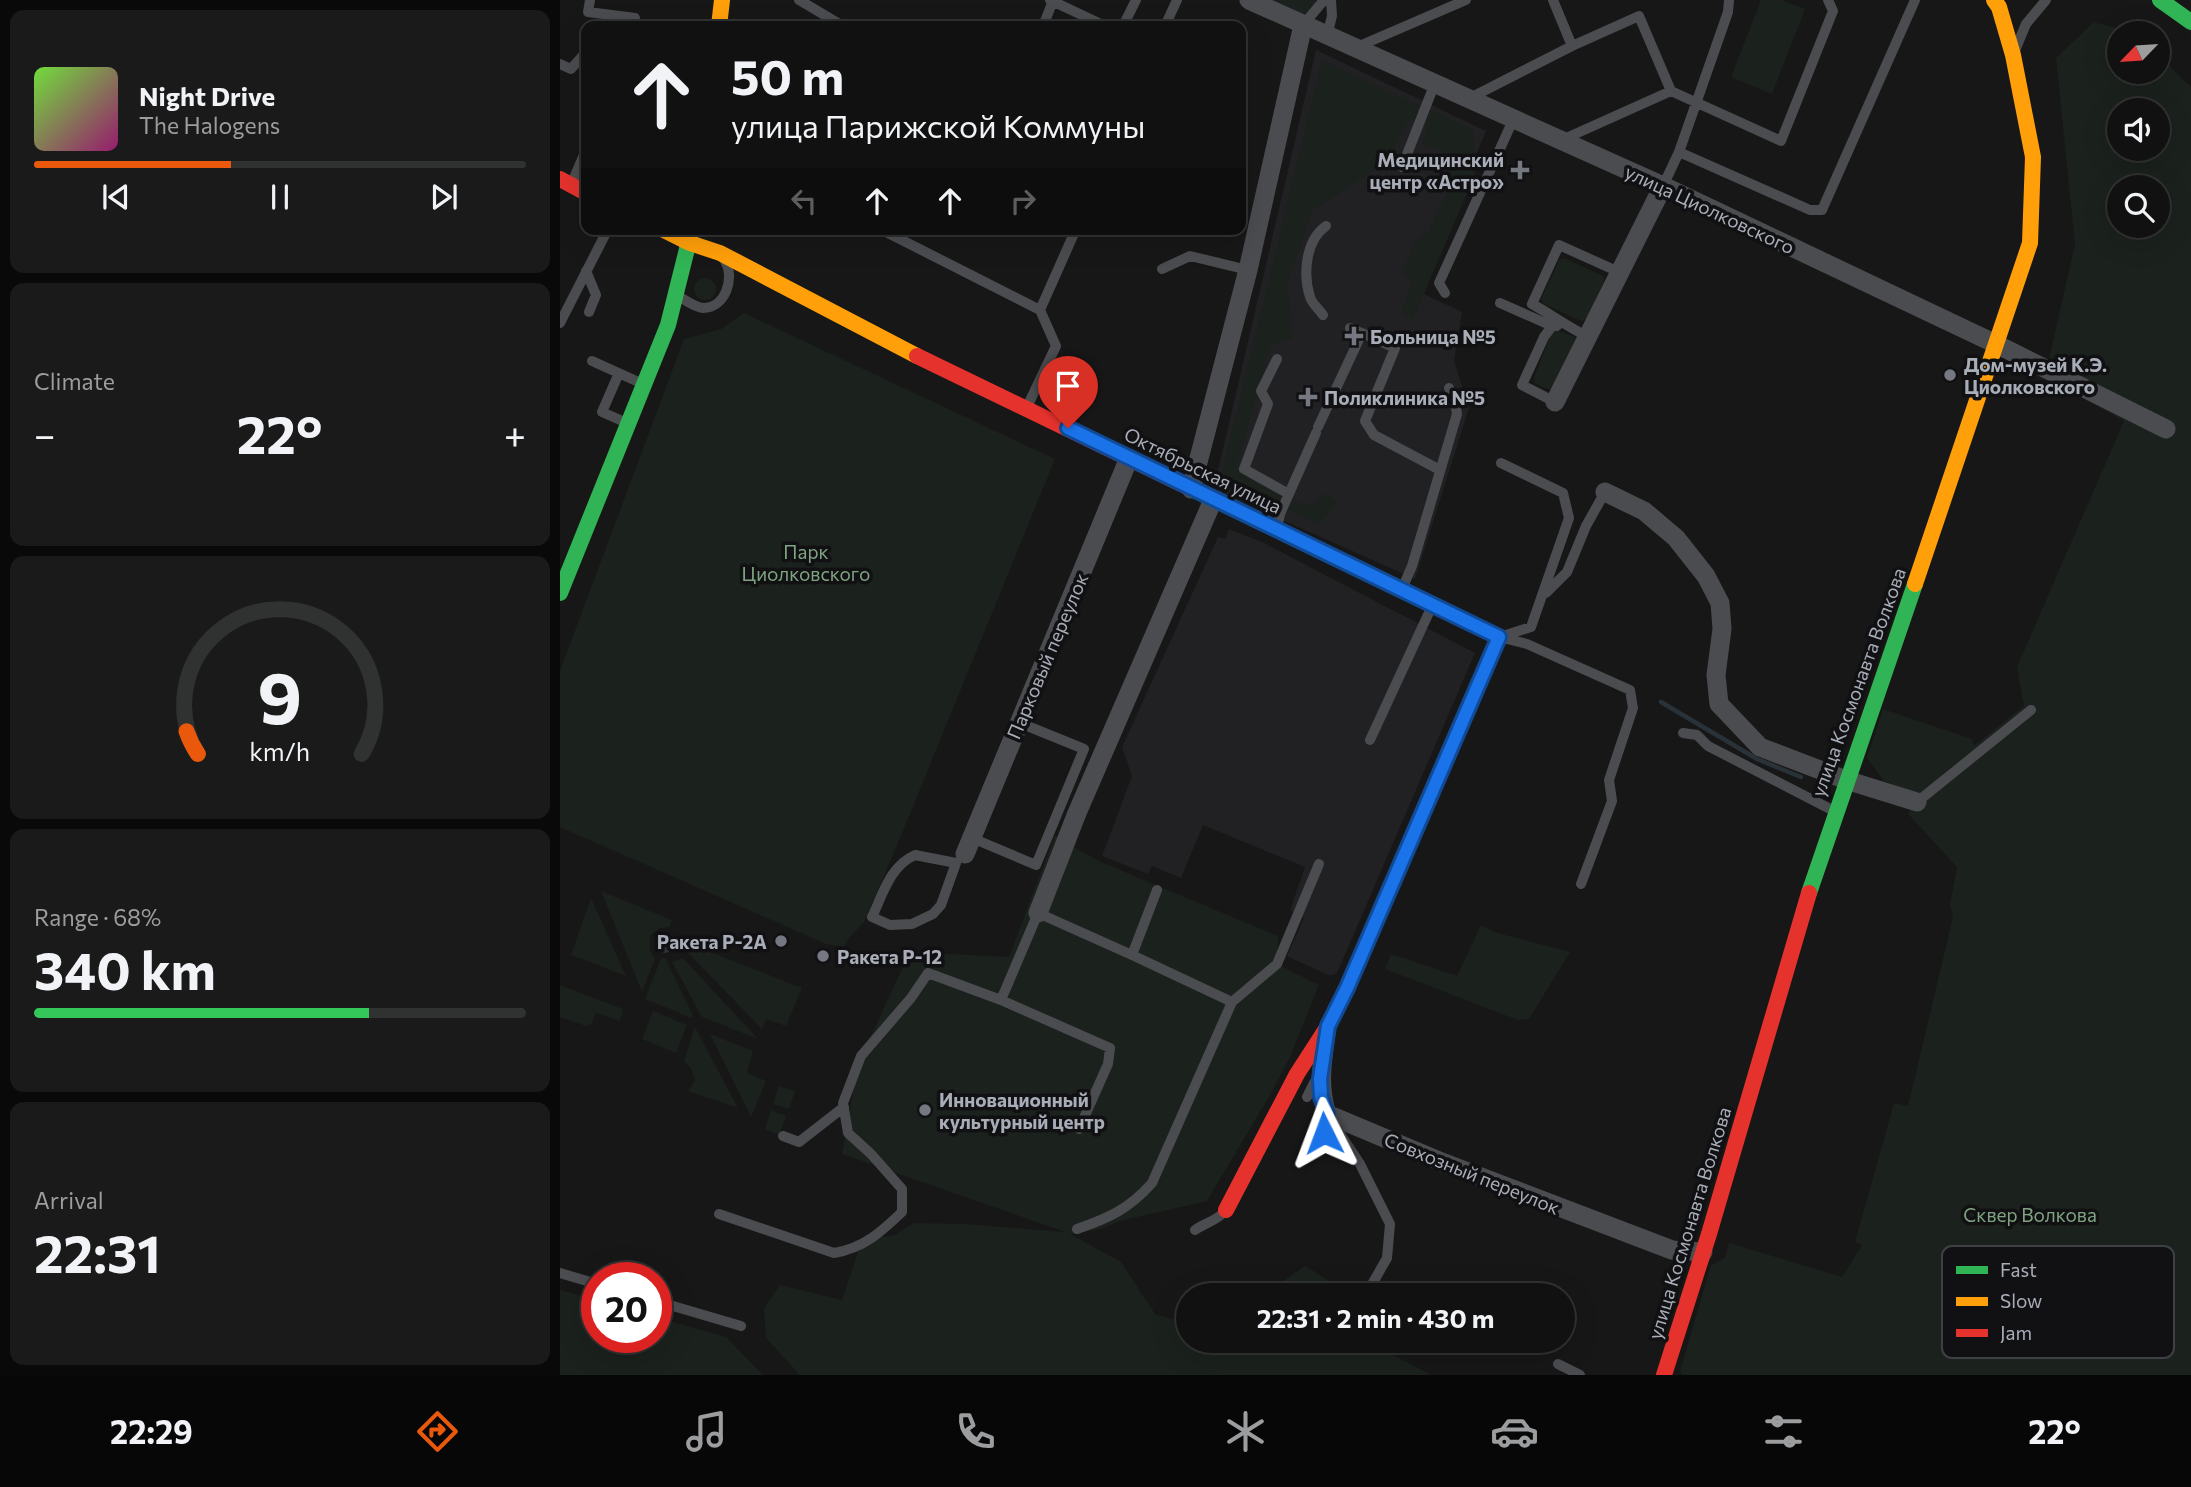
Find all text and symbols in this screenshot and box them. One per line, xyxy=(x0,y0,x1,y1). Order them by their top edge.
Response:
north arrow xyxy=(2107,21,2170,84)
map controls xyxy=(2107,21,2170,238)
text: 50 m xyxy=(731,45,844,105)
icon: ahead xyxy=(616,49,707,140)
text: Night Drive xyxy=(139,80,275,111)
button: sound xyxy=(2107,98,2170,161)
text: улица Парижской Коммуны xyxy=(731,105,1145,145)
text: The Halogens xyxy=(139,111,280,139)
place label: Медицинский центр «Астро» xyxy=(1369,148,1504,193)
marker: Медицинский центр «Астро» xyxy=(1510,160,1530,180)
street label: улица Циолковского xyxy=(1622,160,1798,258)
button: search xyxy=(2107,175,2170,238)
icon: previous xyxy=(97,178,135,216)
icon: pause xyxy=(261,178,299,216)
icon: next xyxy=(425,178,463,216)
icon: left xyxy=(785,182,823,220)
icon: ahead xyxy=(858,182,896,220)
icon: ahead xyxy=(931,182,969,220)
icon: right xyxy=(1004,182,1042,220)
place label: Больница №5 xyxy=(1370,325,1496,348)
marker: Больница №5 xyxy=(1344,326,1364,346)
place label: Дом-музей К.Э. Циолковского xyxy=(1964,353,2107,398)
pin xyxy=(1038,356,1098,428)
text: Climate xyxy=(34,367,115,395)
icon: arrive xyxy=(1049,367,1087,405)
marker: Дом-музей К.Э. Циолковского xyxy=(1942,367,1958,383)
place label: Поликлиника №5 xyxy=(1324,386,1485,409)
marker: Поликлиника №5 xyxy=(1298,387,1318,407)
text: 22° xyxy=(237,401,322,465)
text: − xyxy=(34,410,56,457)
text: + xyxy=(504,410,526,457)
street label: Октябрьская улица xyxy=(1121,422,1285,518)
park label: Парк Циолковского xyxy=(742,540,870,585)
street label: улица Космонавта Волкова xyxy=(1806,564,1910,800)
street label: Парковый переулок xyxy=(1002,570,1092,742)
text: 9 xyxy=(258,650,302,739)
text: km/h xyxy=(250,735,310,765)
text: Range · 68% xyxy=(34,903,161,931)
place label: Ракета Р-2А xyxy=(657,930,767,953)
marker: Ракета Р-2А xyxy=(773,933,789,949)
text: 340 km xyxy=(34,937,216,1001)
place label: Ракета Р-12 xyxy=(837,945,942,968)
marker: Ракета Р-12 xyxy=(815,948,831,964)
place label: Инновационный культурный центр xyxy=(939,1088,1105,1133)
position arrow xyxy=(1287,1096,1361,1170)
marker: Инновационный культурный центр xyxy=(917,1102,933,1118)
street label: улица Космонавта Волкова xyxy=(1643,1104,1735,1342)
street label: Совхозный переулок xyxy=(1381,1127,1563,1219)
text: Arrival xyxy=(34,1186,104,1214)
park label: Сквер Волкова xyxy=(1963,1203,2097,1226)
text: 22:31 xyxy=(34,1220,161,1284)
legend xyxy=(1942,1246,2174,1358)
text: Fast xyxy=(2000,1258,2037,1281)
speed limit sign: 20 xyxy=(581,1262,672,1353)
text: Slow xyxy=(2000,1289,2042,1312)
text: 22:31 · 2 min · 430 m xyxy=(1257,1302,1494,1333)
text: Jam xyxy=(2000,1321,2032,1344)
icon: directions xyxy=(413,1407,462,1456)
icon: music xyxy=(682,1407,731,1456)
icon: phone xyxy=(951,1407,1000,1456)
icon: climate xyxy=(1221,1407,1270,1456)
icon: car xyxy=(1490,1407,1539,1456)
icon: filters xyxy=(1759,1407,1808,1456)
text: 22:29 xyxy=(110,1411,193,1451)
text: 22° xyxy=(2028,1411,2081,1451)

